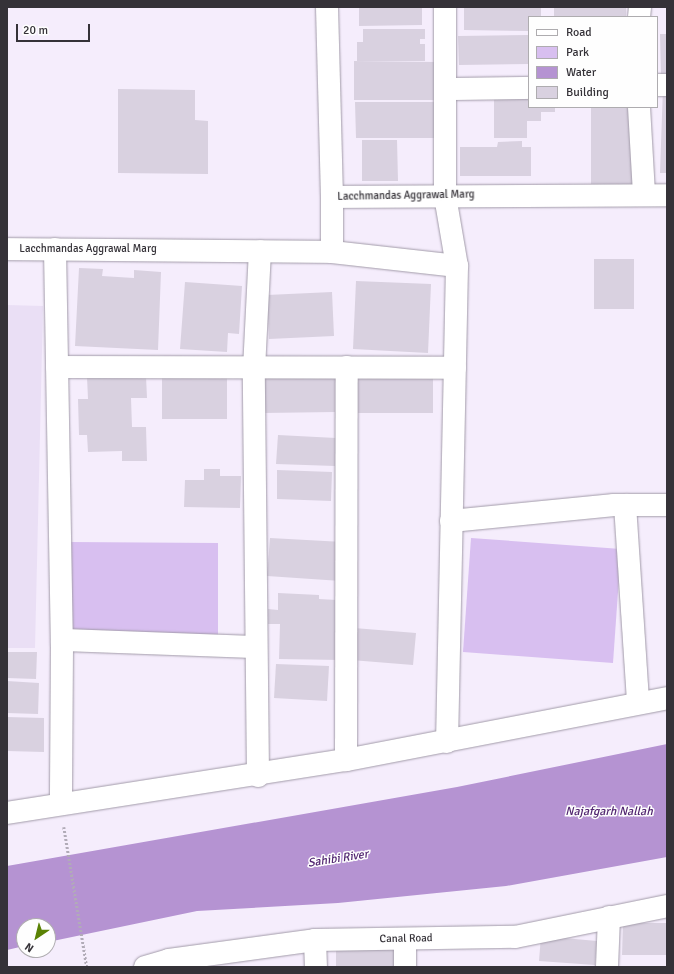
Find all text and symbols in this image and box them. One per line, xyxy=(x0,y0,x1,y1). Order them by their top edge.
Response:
scale bar xyxy=(18,16,92,42)
legend xyxy=(528,16,658,108)
text: 20 m xyxy=(23,23,48,38)
text: Road xyxy=(566,25,592,40)
text: Park xyxy=(566,45,589,60)
text: Water xyxy=(566,65,596,80)
text: Building xyxy=(566,85,609,100)
street label: Lacchmandas Aggrawal Marg xyxy=(337,188,475,204)
street label: Lacchmandas Aggrawal Marg xyxy=(19,242,157,256)
water label: Najafgarh Nallah xyxy=(565,805,653,819)
water label: Sahibi River xyxy=(307,847,369,871)
north arrow xyxy=(16,918,56,958)
street label: Canal Road xyxy=(379,932,433,946)
text: N xyxy=(23,940,36,955)

